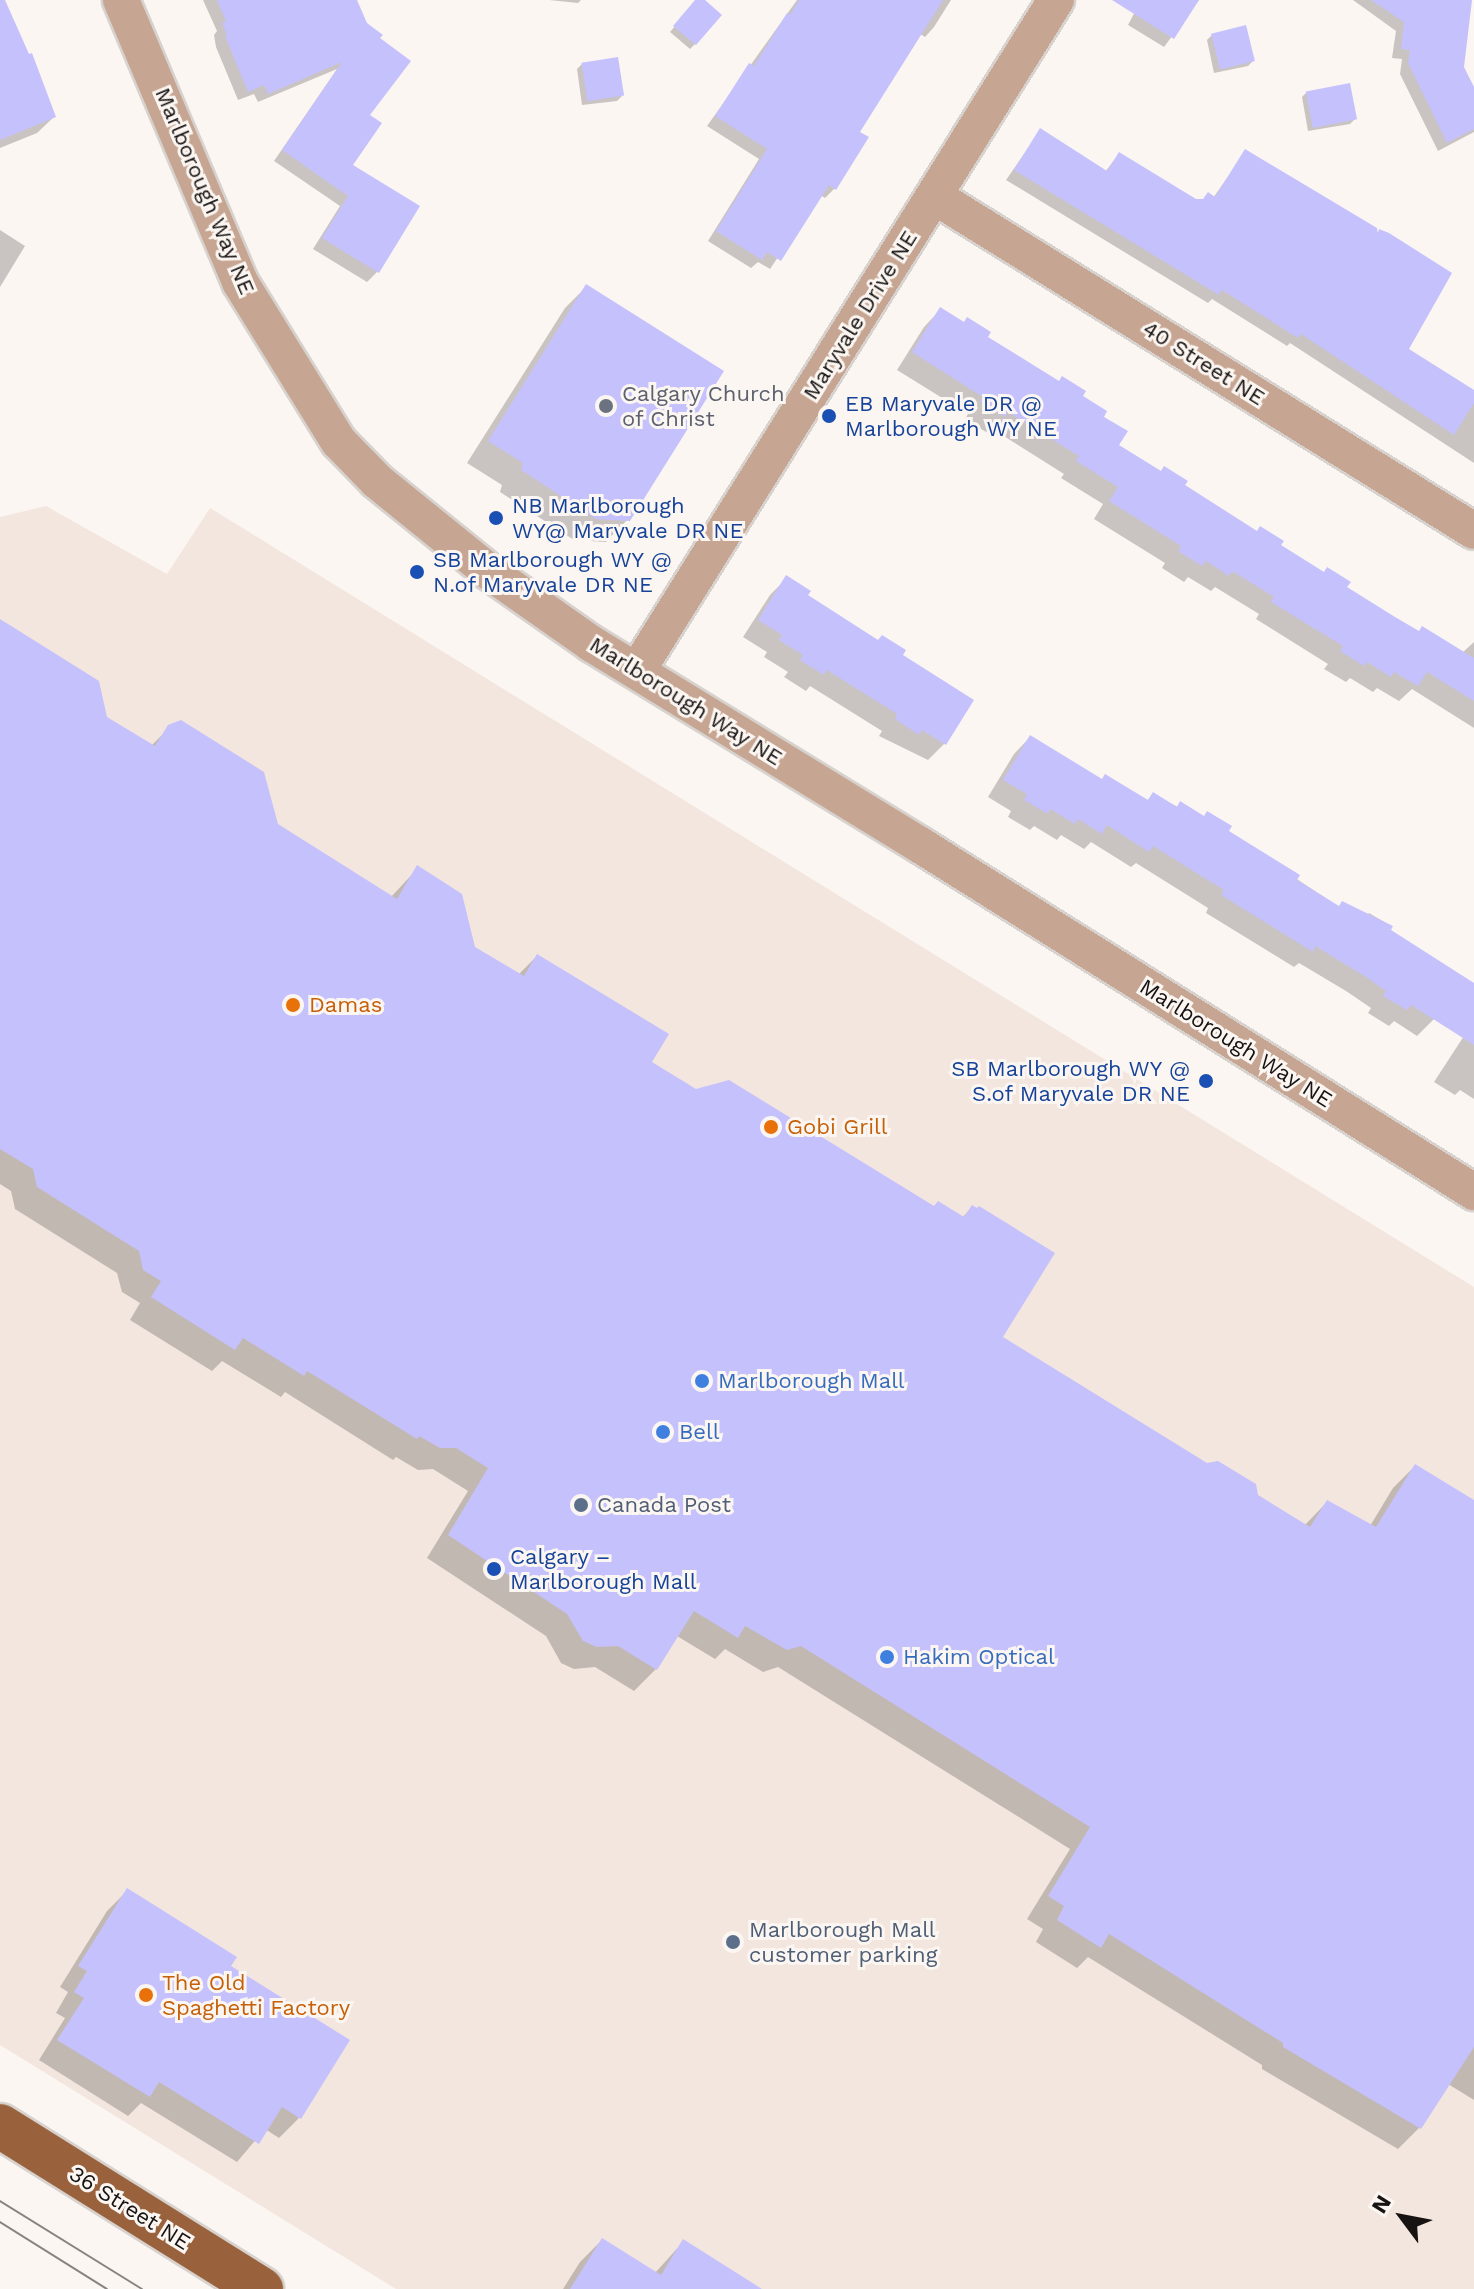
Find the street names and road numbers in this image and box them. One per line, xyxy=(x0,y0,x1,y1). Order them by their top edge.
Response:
street label: Marlborough Way NE xyxy=(149,83,261,299)
street label: Maryvale Drive NE xyxy=(797,226,923,404)
street label: 40 Street NE xyxy=(1138,315,1270,411)
street label: Marlborough Way NE xyxy=(584,631,788,771)
street label: Marlborough Way NE xyxy=(1134,973,1338,1113)
street label: 36 Street NE xyxy=(65,2160,195,2256)

